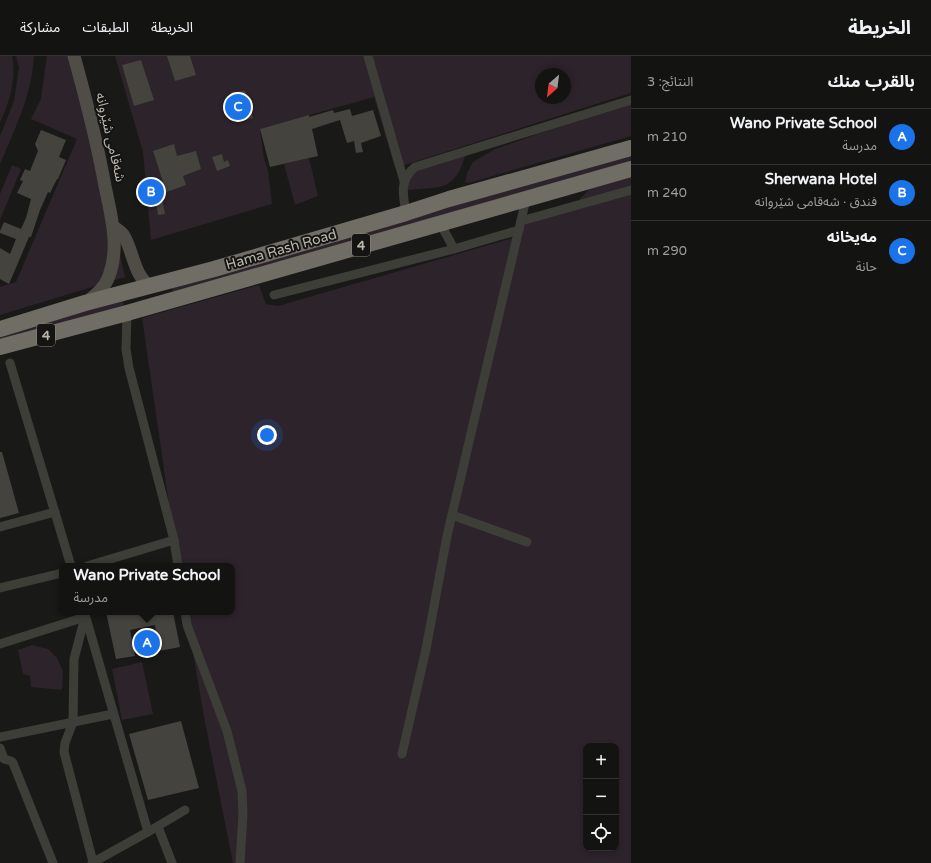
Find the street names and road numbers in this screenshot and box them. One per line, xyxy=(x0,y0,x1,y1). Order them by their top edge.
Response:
street label: شەقامی شێروانە xyxy=(92,91,129,184)
street label: Hama Rash Road xyxy=(224,226,339,273)
road number: 4 xyxy=(352,234,370,256)
road number: 4 xyxy=(37,324,55,346)

